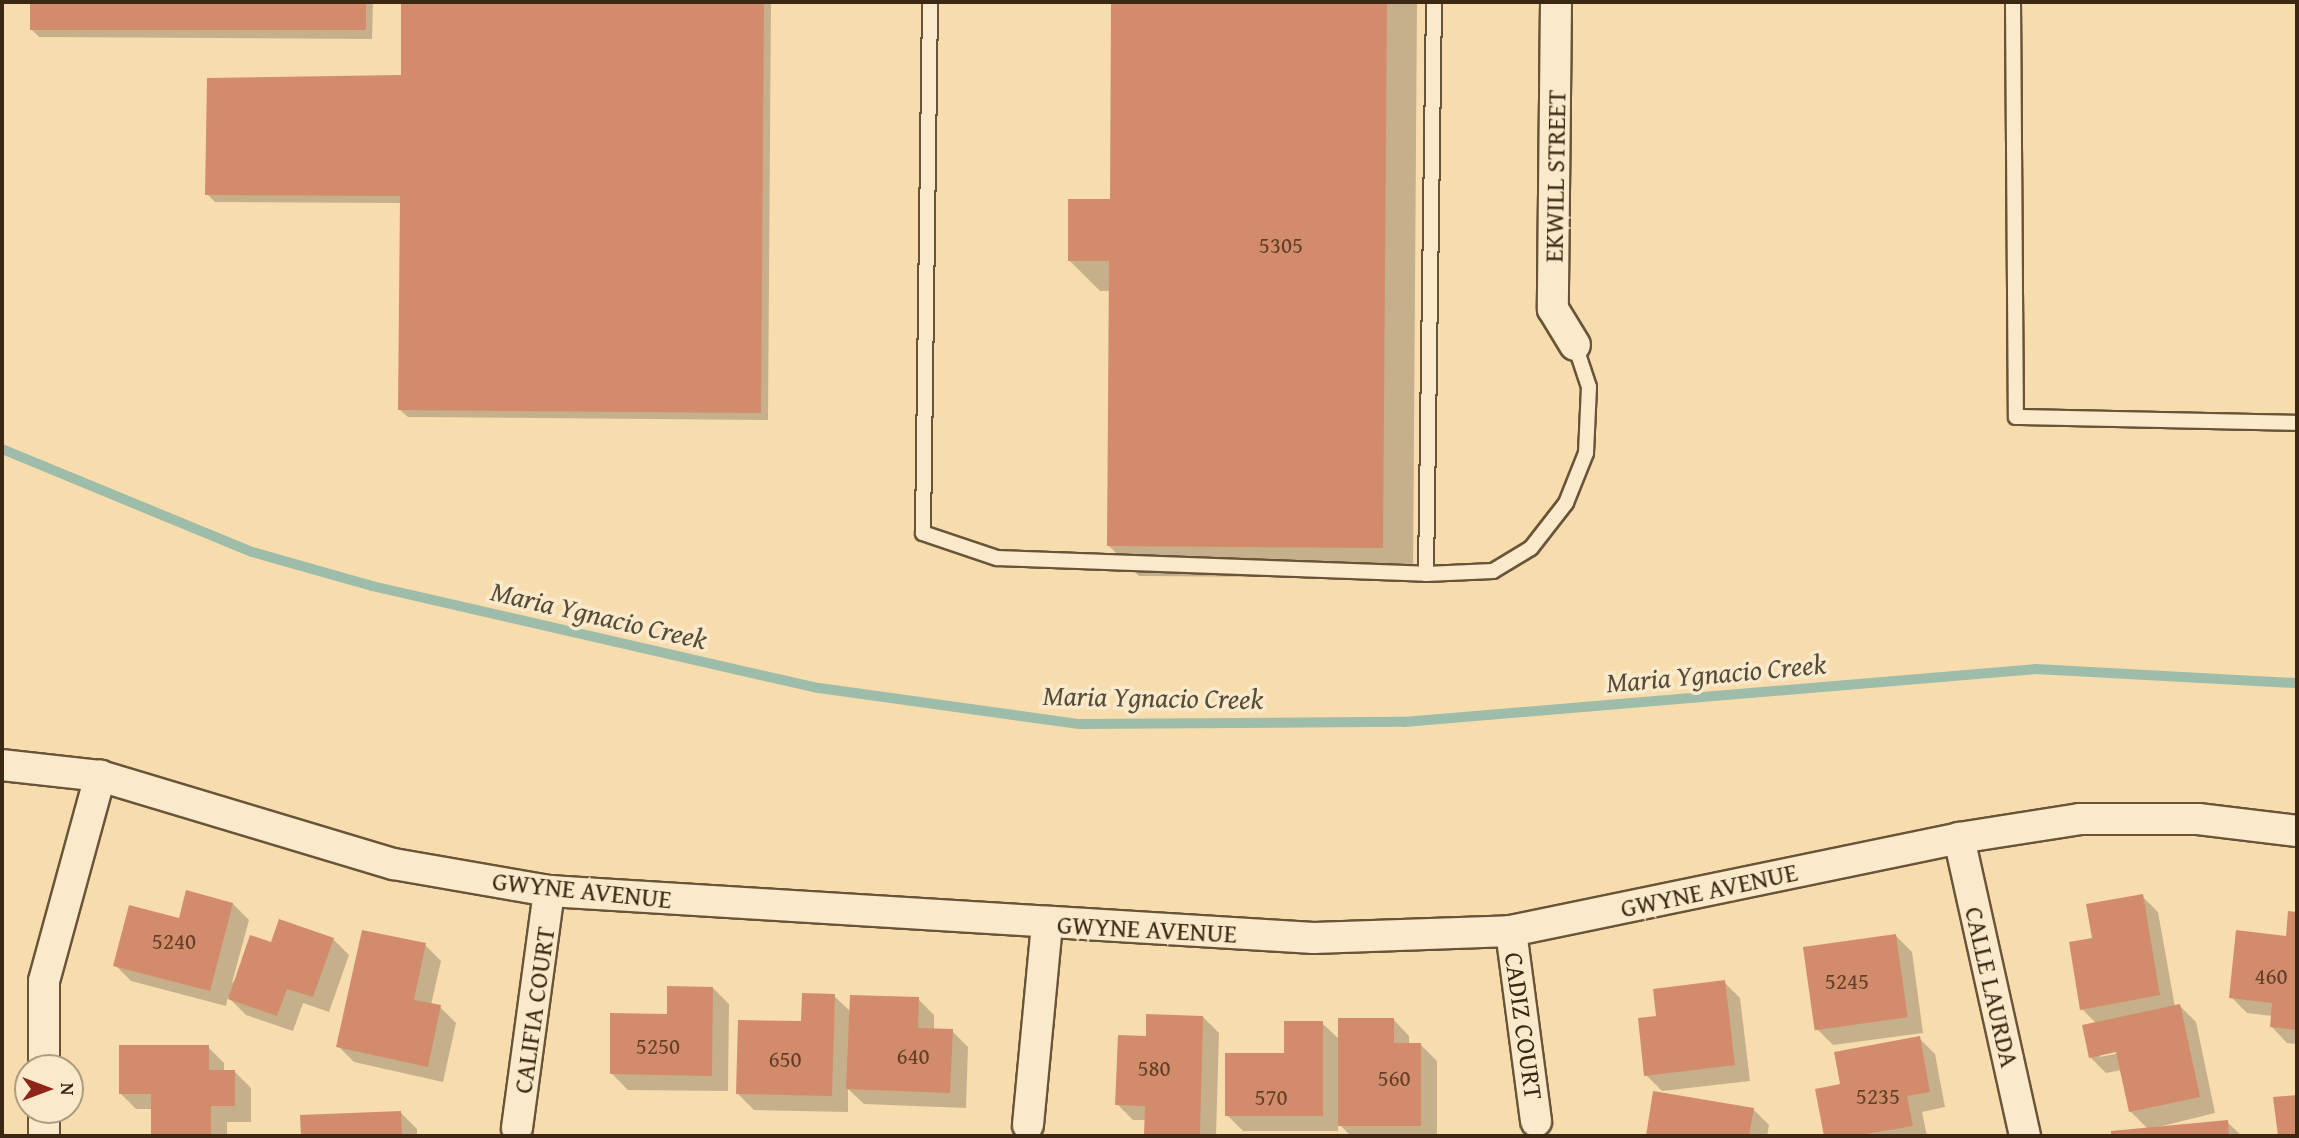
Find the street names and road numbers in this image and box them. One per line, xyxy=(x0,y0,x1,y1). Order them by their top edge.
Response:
street label: EKWILL STREET xyxy=(1538,89,1572,263)
street label: GWYNE AVENUE xyxy=(1618,856,1800,924)
street label: GWYNE AVENUE xyxy=(491,865,673,915)
street label: CALLE LAURDA xyxy=(1958,904,2026,1070)
street label: GWYNE AVENUE xyxy=(1056,909,1238,949)
street label: CALIFIA COURT xyxy=(507,925,561,1095)
street label: CADIZ COURT xyxy=(1498,950,1550,1102)

